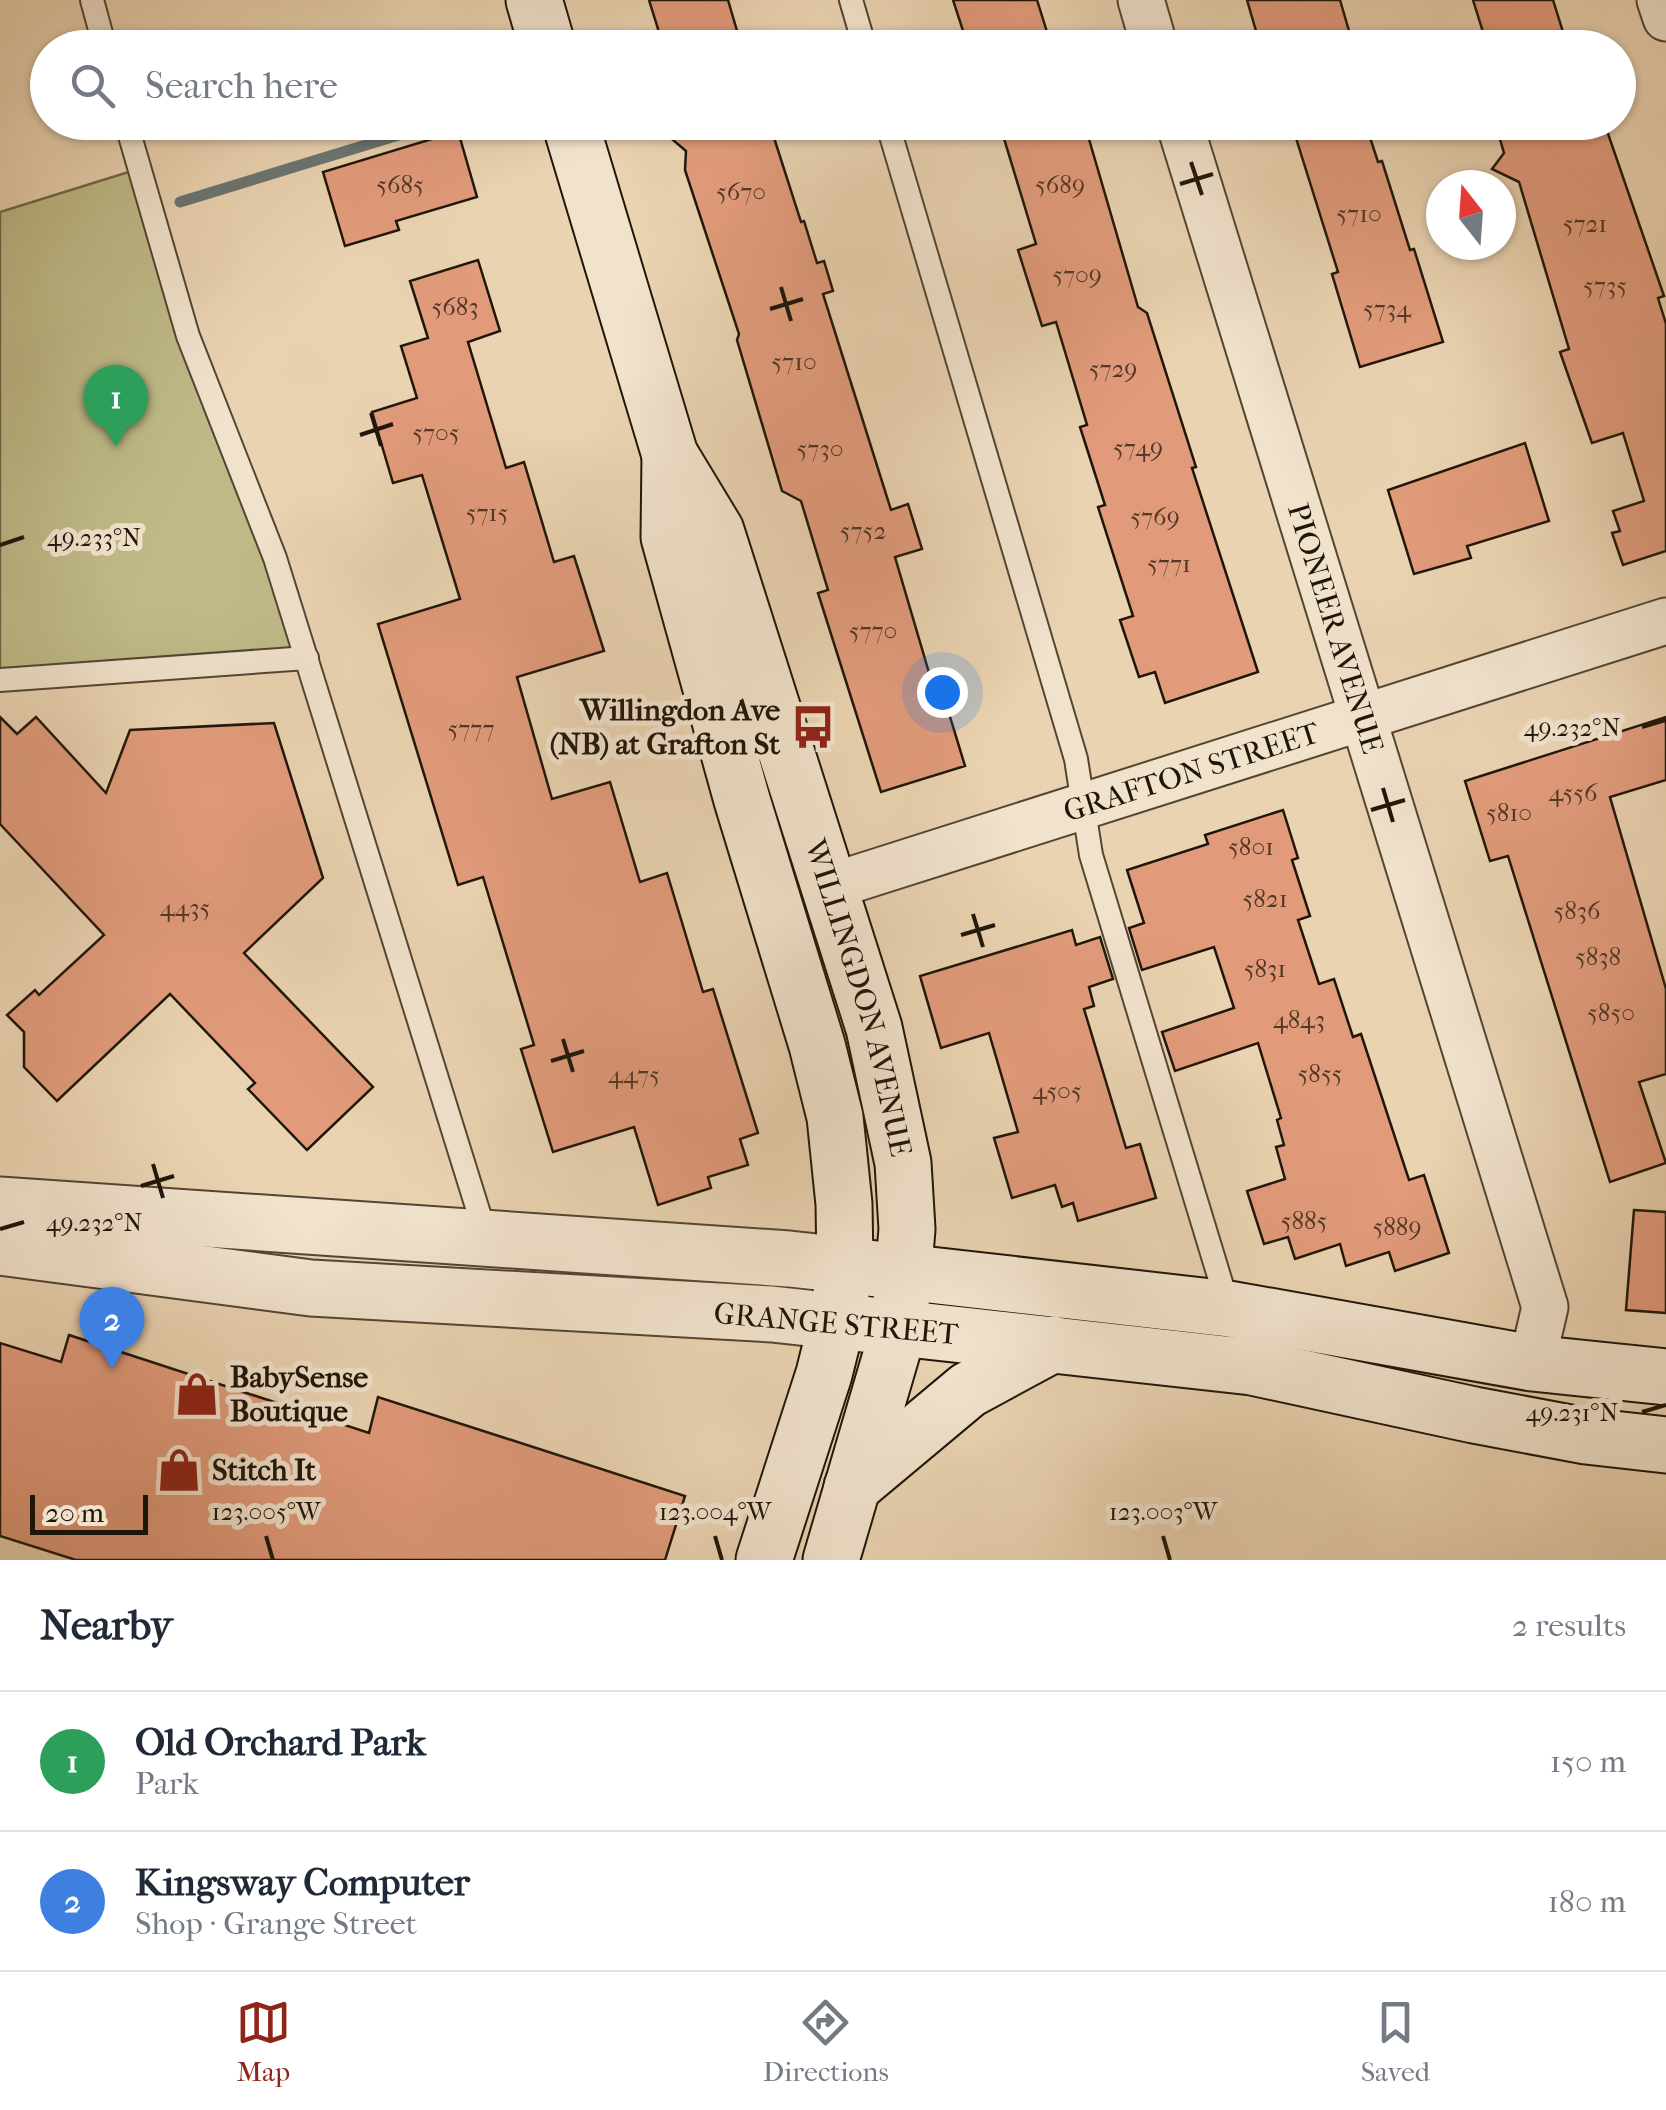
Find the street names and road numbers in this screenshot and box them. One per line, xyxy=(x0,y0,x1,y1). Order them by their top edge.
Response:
street label: PIONEER AVENUE xyxy=(1280,499,1391,758)
street label: GRAFTON STREET xyxy=(1059,715,1324,829)
street label: WILLINGDON AVENUE xyxy=(797,834,919,1160)
street label: GRANGE STREET xyxy=(712,1296,960,1352)

